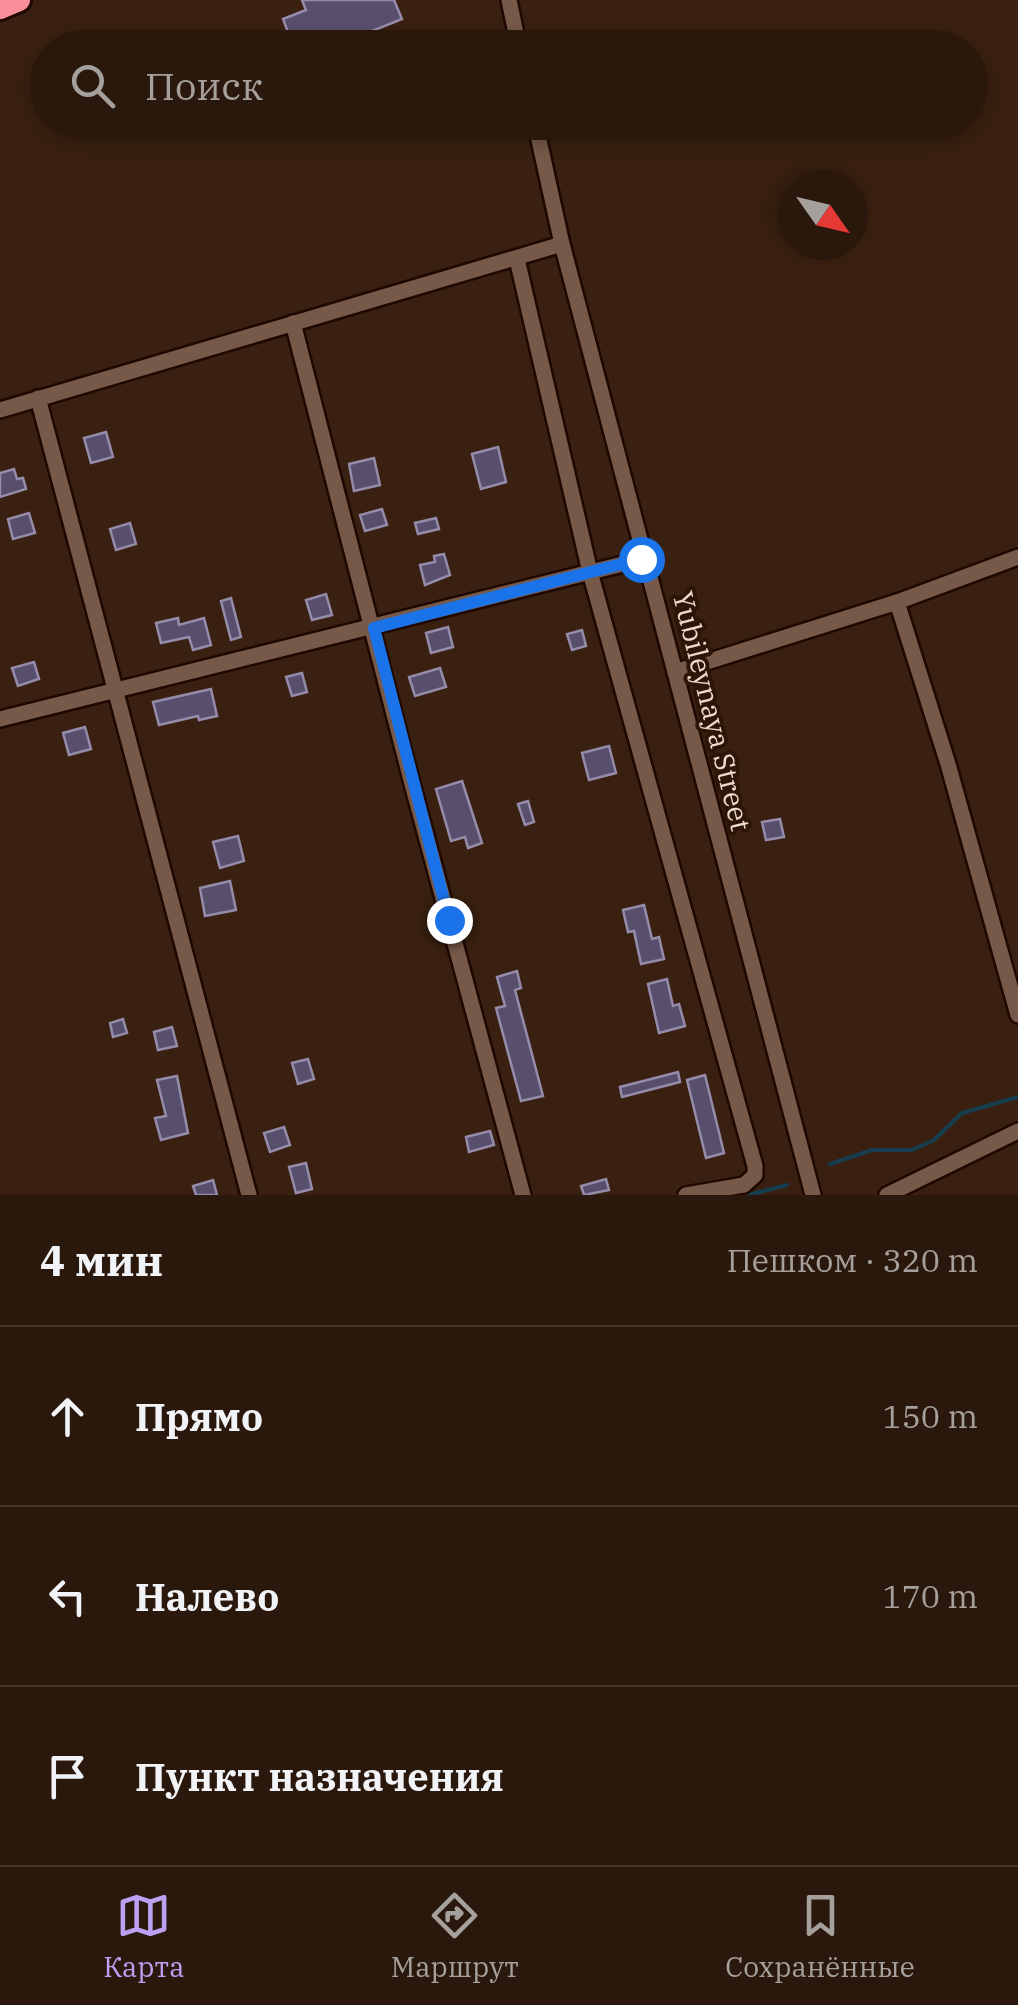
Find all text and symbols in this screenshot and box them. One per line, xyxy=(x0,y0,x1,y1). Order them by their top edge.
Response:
search box xyxy=(30,30,988,140)
icon: search xyxy=(65,58,120,113)
text: Поиск xyxy=(145,61,263,110)
north arrow xyxy=(778,170,868,260)
route start xyxy=(619,537,665,583)
street label: Yubileynaya Street xyxy=(665,587,760,835)
route end xyxy=(427,898,473,944)
text: 4 мин xyxy=(40,1233,163,1288)
text: Пешком · 320 m xyxy=(727,1239,978,1281)
icon: ahead xyxy=(40,1389,95,1444)
text: Прямо xyxy=(135,1392,263,1441)
text: 150 m xyxy=(882,1395,978,1437)
icon: left xyxy=(40,1569,95,1624)
text: Налево xyxy=(135,1572,279,1621)
text: 170 m xyxy=(882,1575,978,1617)
icon: arrive xyxy=(40,1749,95,1804)
text: Пункт назначения xyxy=(135,1752,504,1801)
tab: Карта xyxy=(103,1888,184,1985)
tab: Маршрут xyxy=(391,1888,519,1985)
tab: Сохранённые xyxy=(725,1888,915,1985)

